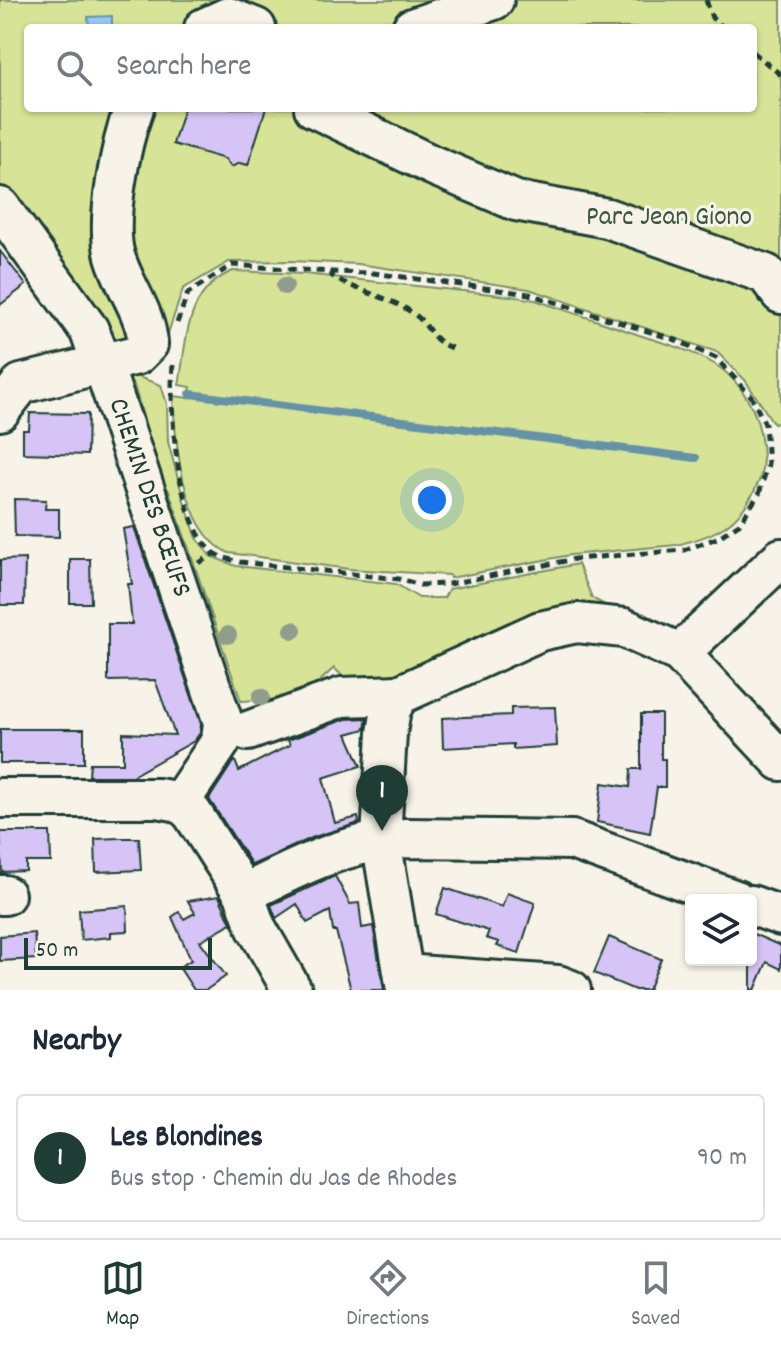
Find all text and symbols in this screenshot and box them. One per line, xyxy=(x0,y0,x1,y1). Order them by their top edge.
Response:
search box xyxy=(24,24,757,112)
icon: search xyxy=(52,46,96,90)
text: Search here xyxy=(116,47,252,90)
park label: Parc Jean Giono xyxy=(586,199,752,239)
street label: CHEMIN DES BŒUFS xyxy=(96,393,200,603)
your location xyxy=(412,480,452,520)
pin: 1 xyxy=(356,765,408,831)
map controls xyxy=(685,894,757,966)
button: layers xyxy=(685,894,757,966)
scale bar xyxy=(24,934,212,970)
text: 50 m xyxy=(36,936,78,967)
text: Nearby xyxy=(32,1018,121,1067)
text: Les Blondines xyxy=(110,1118,263,1161)
text: 1 xyxy=(57,1140,63,1177)
text: 90 m xyxy=(697,1140,747,1177)
text: Bus stop · Chemin du Jas de Rhodes xyxy=(110,1161,457,1198)
tab: Map xyxy=(101,1256,145,1335)
tab: Directions xyxy=(346,1256,430,1335)
tab: Saved xyxy=(631,1256,680,1335)

